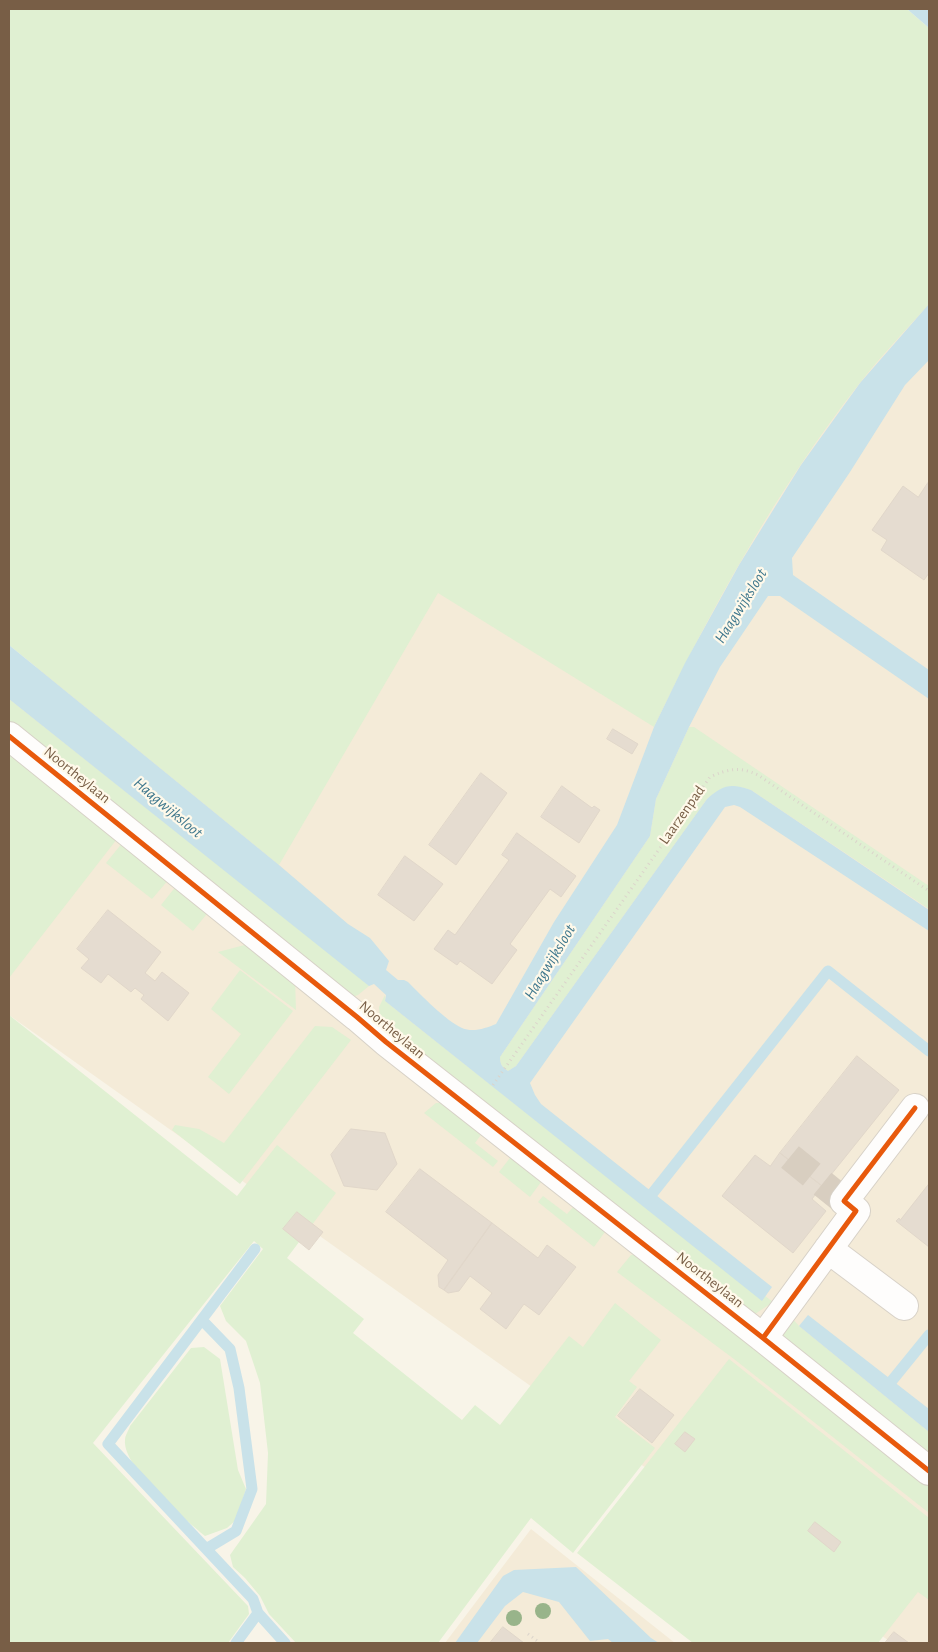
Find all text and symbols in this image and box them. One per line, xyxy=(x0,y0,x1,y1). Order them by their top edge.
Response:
water label: Haagwijksloot xyxy=(711,565,771,647)
street label: Noortheylaan xyxy=(40,743,114,807)
water label: Haagwijksloot xyxy=(130,774,206,842)
street label: Laarzenpad xyxy=(655,782,709,848)
water label: Haagwijksloot xyxy=(520,921,580,1003)
street label: Noortheylaan xyxy=(355,997,429,1063)
street label: Noortheylaan xyxy=(673,1248,747,1312)

